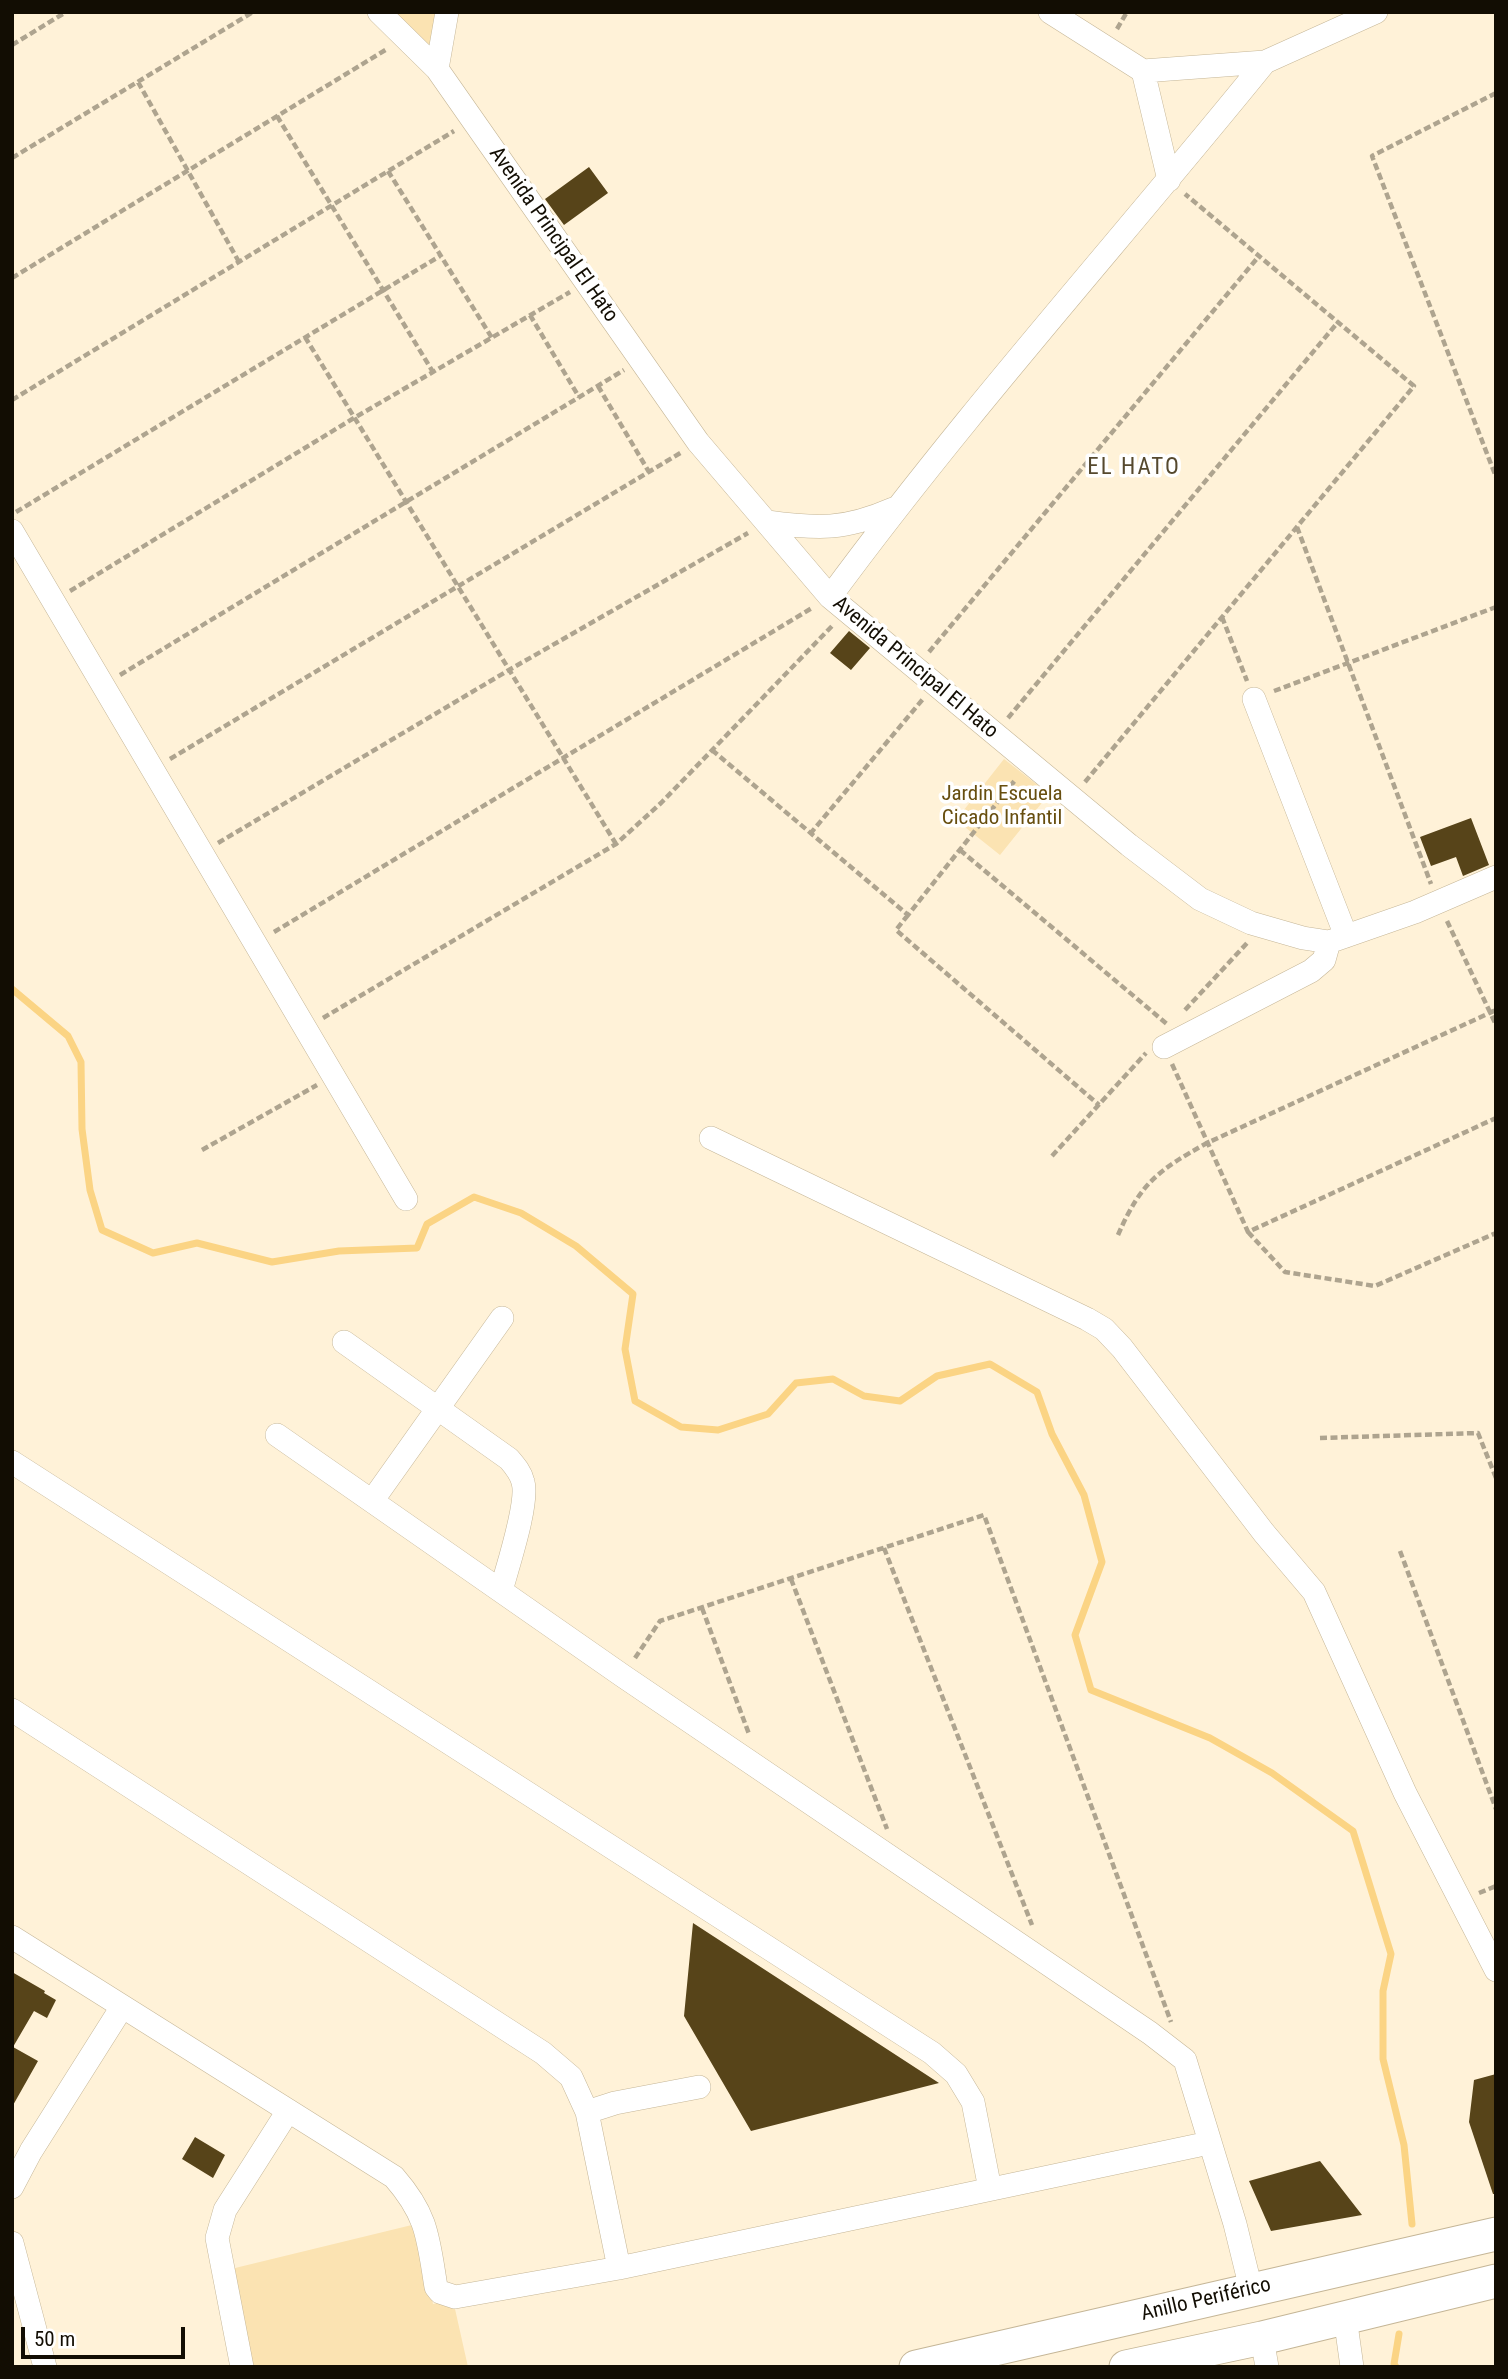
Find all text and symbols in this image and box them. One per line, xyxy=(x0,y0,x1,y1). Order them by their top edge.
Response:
street label: Avenida Principal El Hato xyxy=(483,143,623,327)
district label: EL HATO xyxy=(1088,454,1180,482)
street label: Avenida Principal El Hato xyxy=(827,592,1003,744)
park label: Jardin Escuela Cicado Infantil xyxy=(941,782,1063,832)
street label: Anillo Periférico xyxy=(1139,2273,1273,2327)
scale bar xyxy=(24,2312,189,2356)
text: 50 m xyxy=(34,2327,75,2351)

